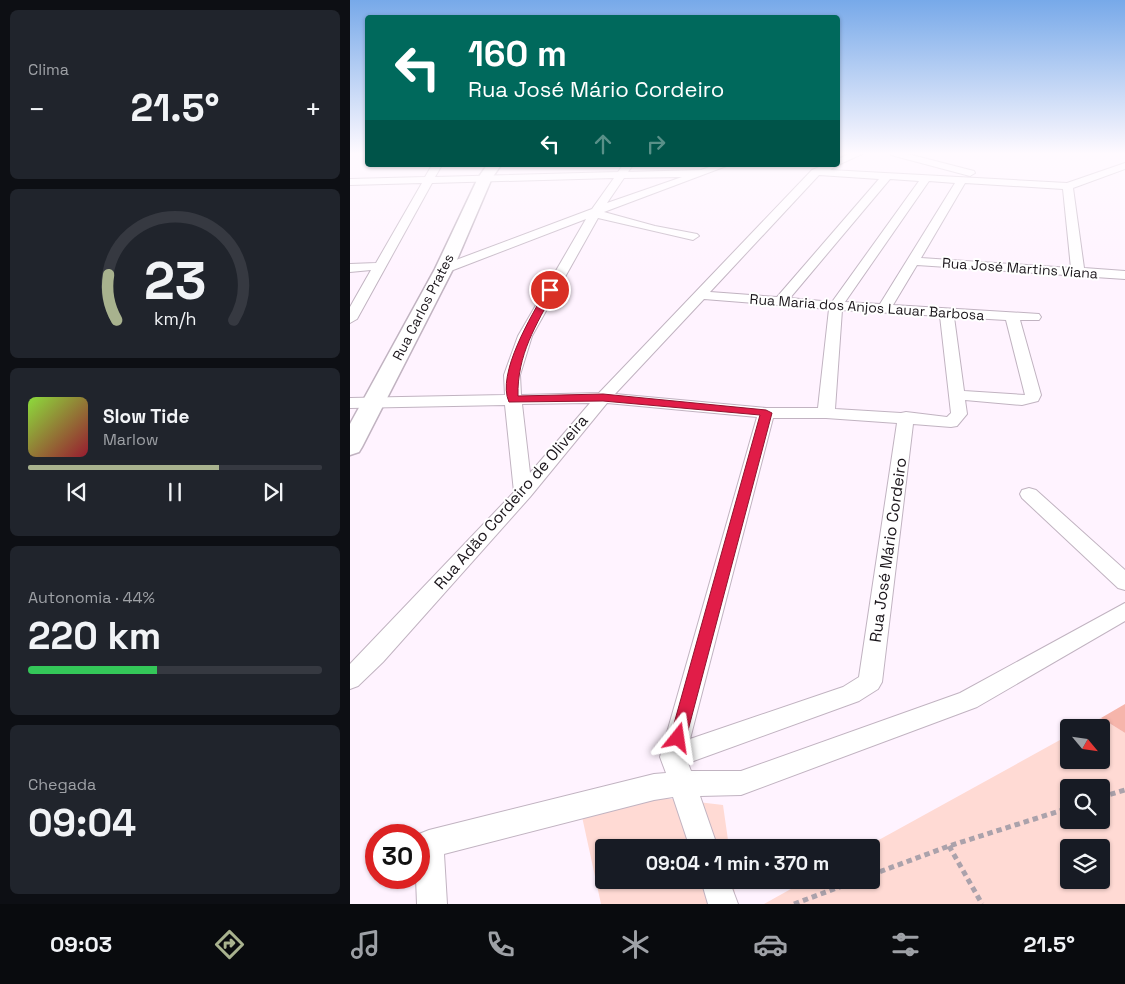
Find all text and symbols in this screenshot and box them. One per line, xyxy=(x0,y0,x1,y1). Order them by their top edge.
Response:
text: 160 m xyxy=(468,32,567,76)
icon: left xyxy=(385,35,450,100)
text: Clima xyxy=(28,59,69,80)
text: Rua José Mário Cordeiro xyxy=(468,75,724,103)
text: 21.5° xyxy=(131,84,219,132)
text: − xyxy=(28,91,45,127)
text: + xyxy=(305,91,322,127)
icon: left xyxy=(536,130,564,158)
icon: ahead xyxy=(589,130,617,158)
icon: right xyxy=(642,130,670,158)
text: 23 xyxy=(144,248,206,314)
street label: Rua Carlos Prates xyxy=(388,251,458,363)
street label: Rua José Martins Viana xyxy=(941,254,1099,282)
pin xyxy=(529,269,571,311)
icon: arrive xyxy=(536,276,564,304)
street label: Rua Maria dos Anjos Lauar Barbosa xyxy=(749,290,985,324)
text: km/h xyxy=(154,307,196,330)
text: Slow Tide xyxy=(103,404,189,429)
street label: Rua Adão Cordeiro de Oliveira xyxy=(429,410,593,594)
text: Marlow xyxy=(103,429,159,450)
street label: Rua José Mário Cordeiro xyxy=(865,456,911,644)
icon: previous xyxy=(63,478,91,506)
icon: pause xyxy=(161,478,189,506)
icon: next xyxy=(259,478,287,506)
text: Autonomia · 44% xyxy=(28,587,155,608)
text: 220 km xyxy=(28,612,161,660)
position arrow xyxy=(651,711,703,763)
north arrow xyxy=(1060,719,1110,769)
map controls xyxy=(1060,719,1110,889)
text: Chegada xyxy=(28,774,96,795)
button: search xyxy=(1060,779,1110,829)
text: 09:04 xyxy=(28,799,136,847)
speed limit sign: 30 xyxy=(365,824,430,889)
button: layers xyxy=(1060,839,1110,889)
text: 09:04 · 1 min · 370 m xyxy=(646,851,829,876)
icon: directions xyxy=(212,927,247,962)
icon: music xyxy=(348,927,383,962)
icon: phone xyxy=(483,927,518,962)
icon: climate xyxy=(618,927,653,962)
icon: car xyxy=(753,927,788,962)
icon: filters xyxy=(888,927,923,962)
text: 09:03 xyxy=(50,930,112,958)
text: 21.5° xyxy=(1023,930,1075,958)

